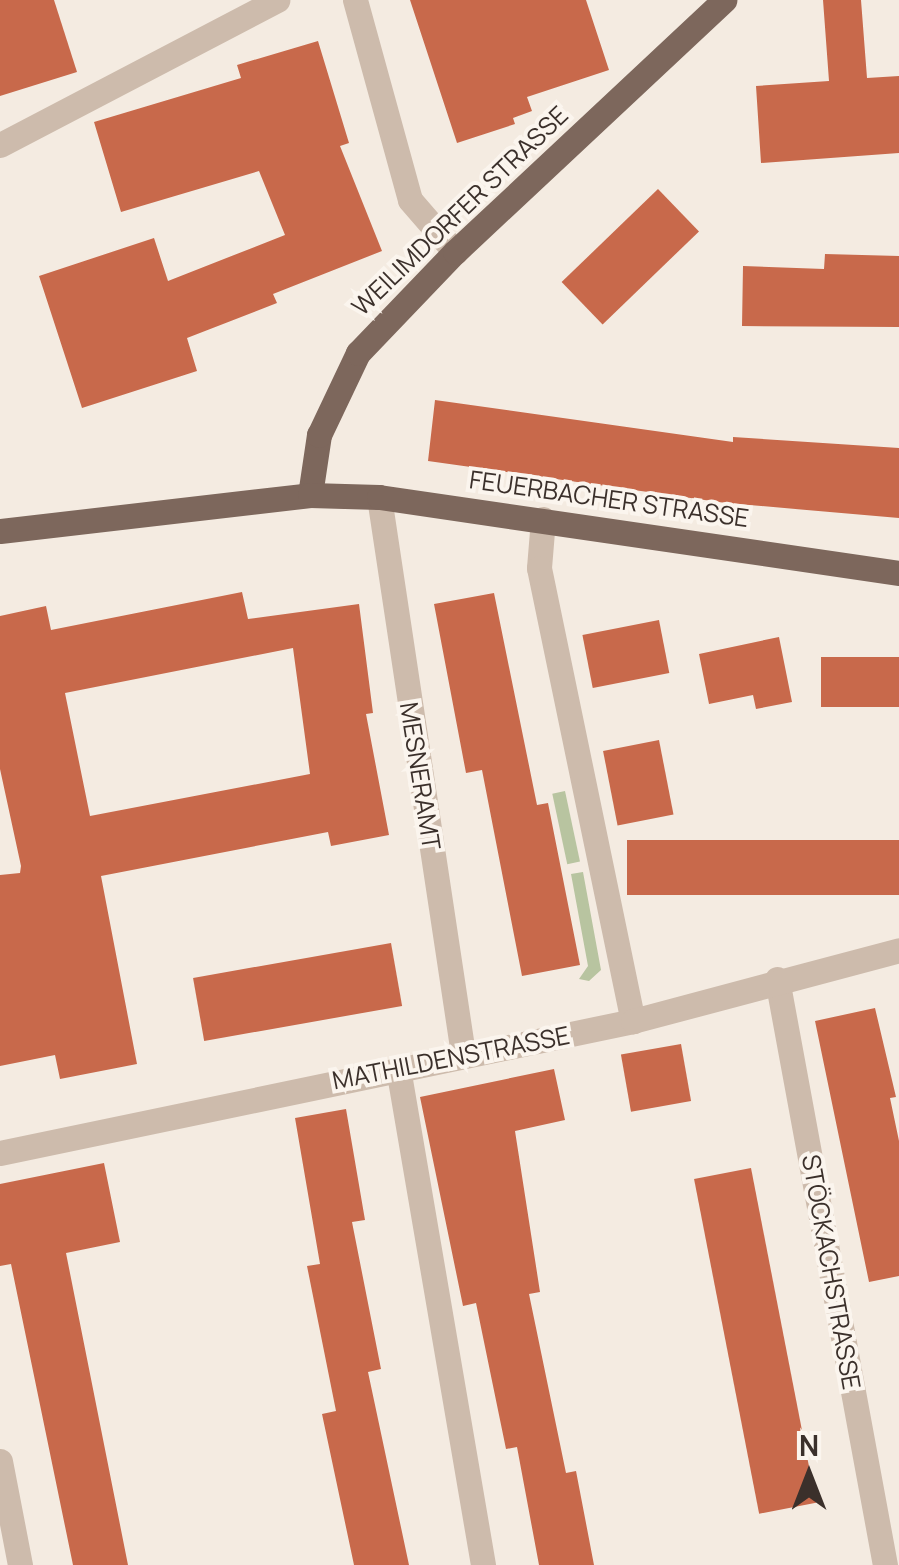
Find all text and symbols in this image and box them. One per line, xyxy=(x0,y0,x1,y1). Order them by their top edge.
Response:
street label: WEILIMDORFER STRASSE xyxy=(346,100,574,322)
street label: FEUERBACHER STRASSE xyxy=(467,465,751,533)
street label: MESNERAMT xyxy=(394,700,446,852)
street label: MATHILDENSTRASSE xyxy=(330,1020,572,1096)
street label: STÖCKACHSTRASSE xyxy=(796,1152,866,1392)
north arrow xyxy=(759,1425,859,1525)
text: N xyxy=(799,1426,819,1464)

